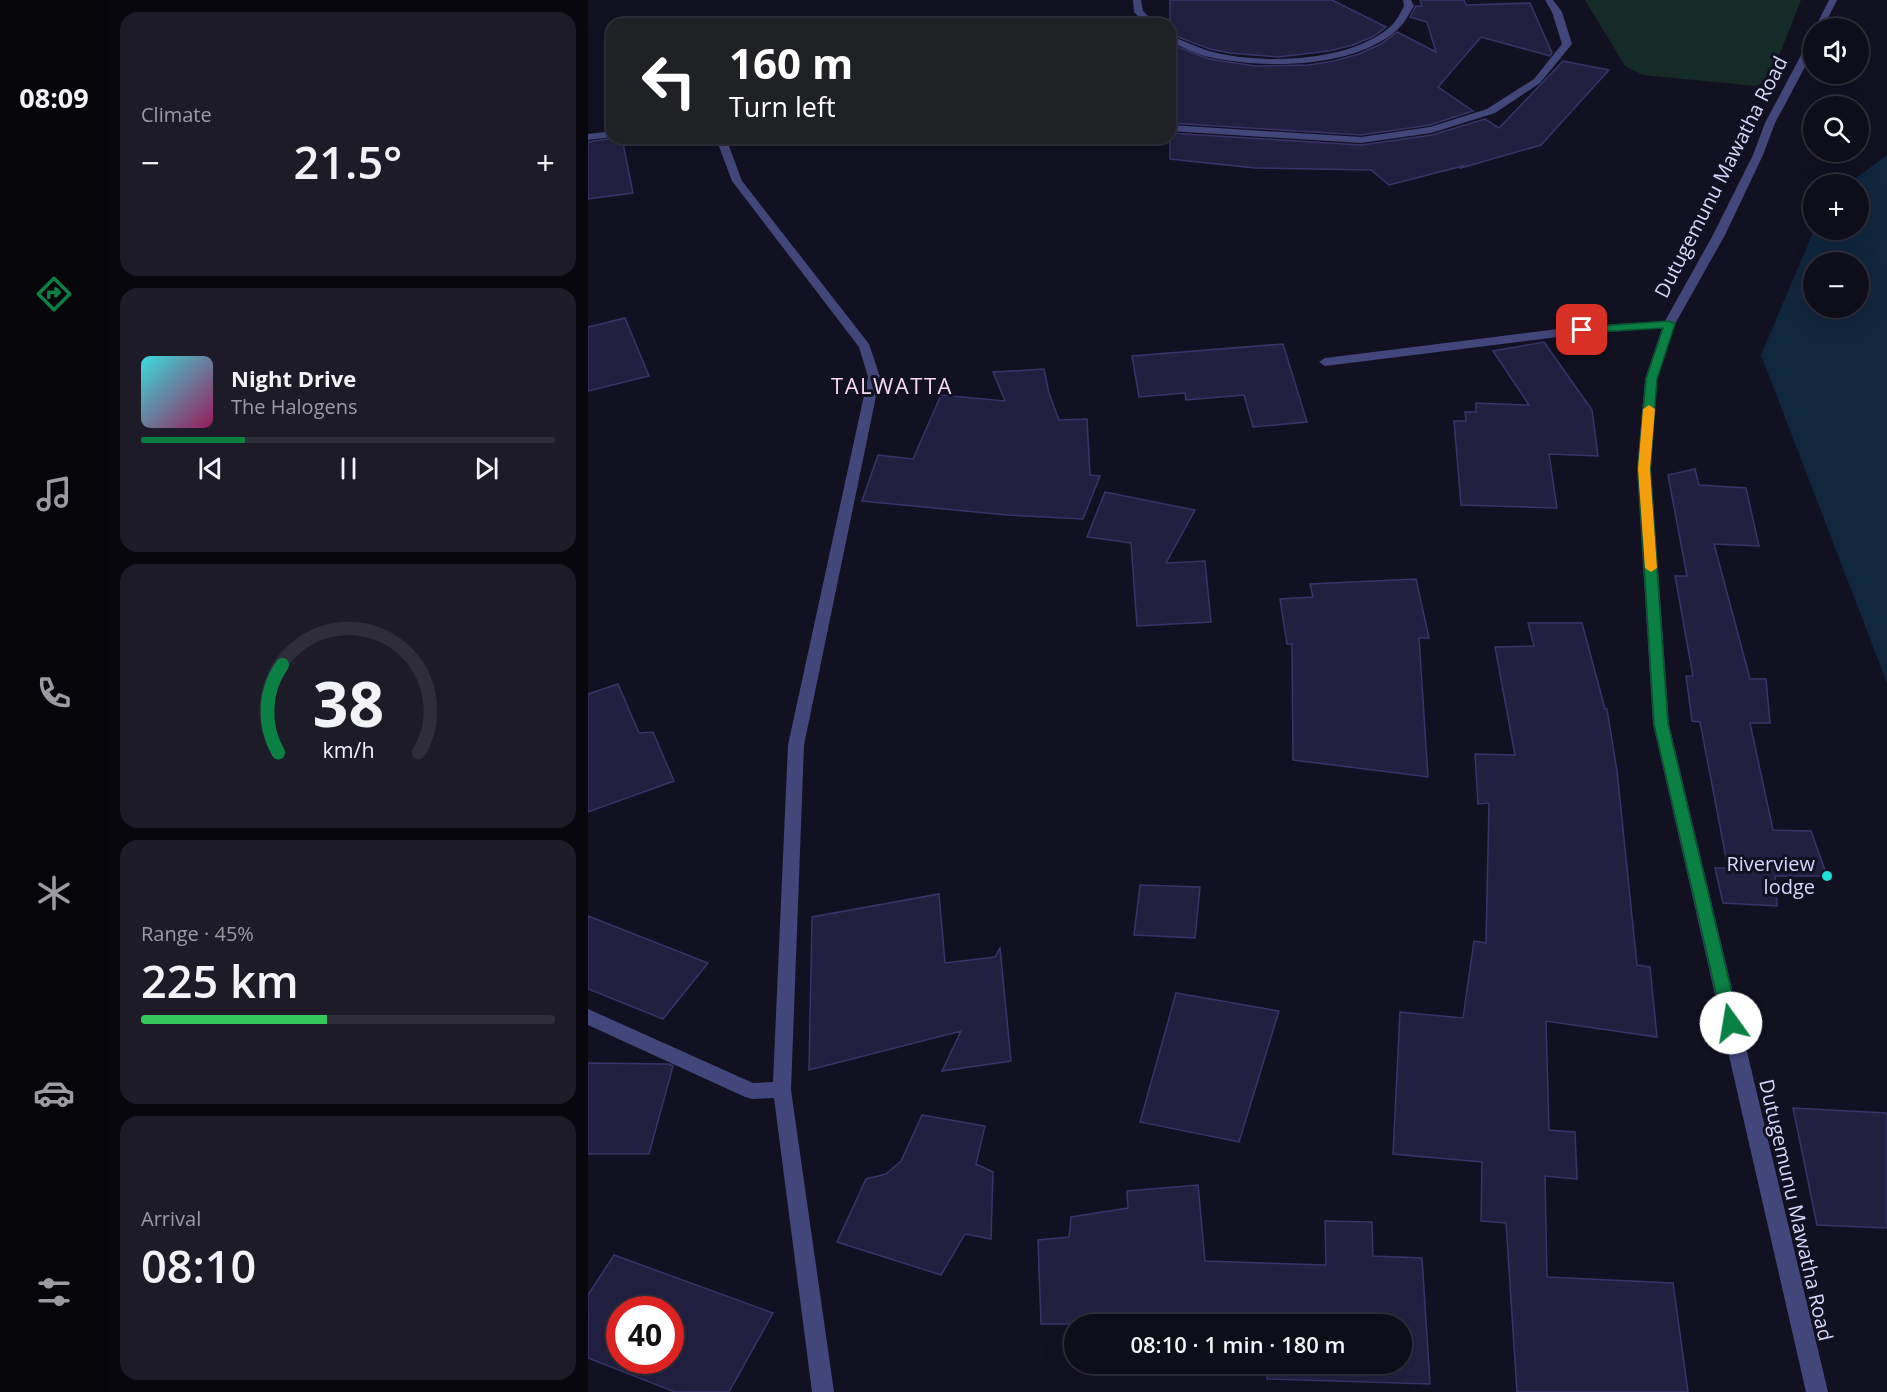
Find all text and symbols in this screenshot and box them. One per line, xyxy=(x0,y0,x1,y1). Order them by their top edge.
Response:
map controls xyxy=(1803,18,1869,318)
button: sound xyxy=(1803,18,1869,84)
text: 160 m xyxy=(729,34,853,91)
icon: left xyxy=(630,42,708,120)
street label: Dutugemunu Mawatha Road xyxy=(1648,51,1793,302)
text: 08:09 xyxy=(19,79,89,116)
text: Turn left xyxy=(729,88,836,125)
button: search xyxy=(1803,96,1869,162)
text: Climate xyxy=(141,101,212,128)
text: 21.5° xyxy=(294,131,402,192)
text: − xyxy=(141,140,160,185)
text: + xyxy=(536,140,555,185)
button: + xyxy=(1803,174,1869,240)
button: − xyxy=(1803,252,1869,318)
icon: directions xyxy=(33,273,75,315)
pin xyxy=(1556,304,1607,355)
icon: arrive xyxy=(1565,313,1598,346)
text: Night Drive xyxy=(231,363,356,393)
district label: TALWATTA xyxy=(831,370,953,400)
text: The Halogens xyxy=(231,393,358,420)
icon: previous xyxy=(194,452,227,485)
icon: pause xyxy=(332,452,365,485)
icon: next xyxy=(470,452,503,485)
icon: music xyxy=(33,473,75,515)
text: 38 xyxy=(312,660,384,745)
icon: phone xyxy=(33,672,75,714)
text: km/h xyxy=(322,735,374,764)
place label: Riverview lodge xyxy=(1726,850,1815,900)
marker: Riverview lodge xyxy=(1820,869,1834,883)
icon: climate xyxy=(33,872,75,914)
text: Range · 45% xyxy=(141,920,254,947)
text: 225 km xyxy=(141,950,299,1011)
position arrow xyxy=(1699,991,1763,1055)
icon: car xyxy=(33,1072,75,1114)
street label: Dutugemunu Mawatha Road xyxy=(1753,1076,1840,1343)
text: Arrival xyxy=(141,1205,201,1232)
text: 08:10 xyxy=(141,1235,256,1296)
icon: filters xyxy=(33,1271,75,1313)
speed limit sign: 40 xyxy=(606,1296,684,1374)
text: 08:10 · 1 min · 180 m xyxy=(1130,1329,1346,1359)

